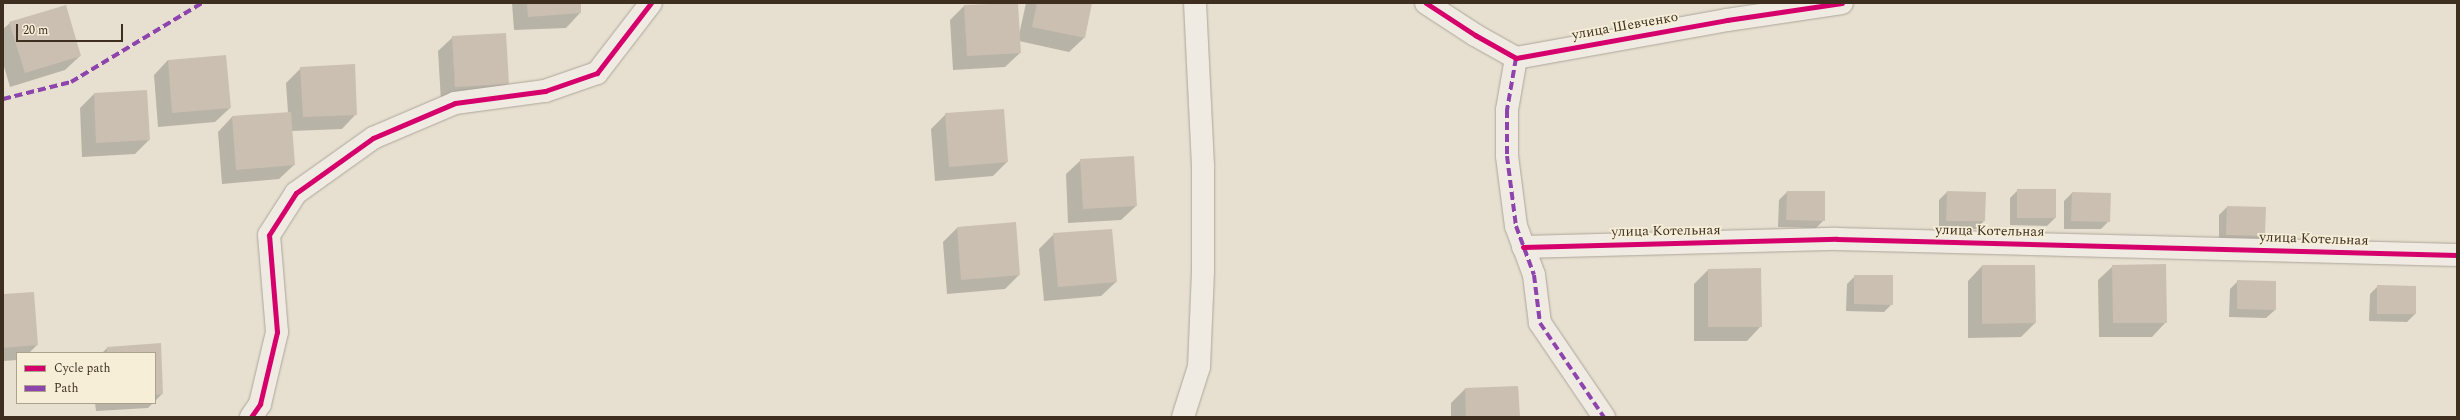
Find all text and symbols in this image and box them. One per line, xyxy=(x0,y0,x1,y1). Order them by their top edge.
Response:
street label: улица Шевченко xyxy=(1571,8,1679,44)
scale bar xyxy=(18,16,125,42)
text: 20 m xyxy=(23,21,48,40)
street label: улица Котельная xyxy=(1611,222,1721,240)
street label: улица Котельная xyxy=(1935,222,2045,240)
street label: улица Котельная xyxy=(2259,229,2369,249)
legend xyxy=(16,352,156,404)
text: Cycle path xyxy=(54,359,111,378)
text: Path xyxy=(54,379,79,398)

